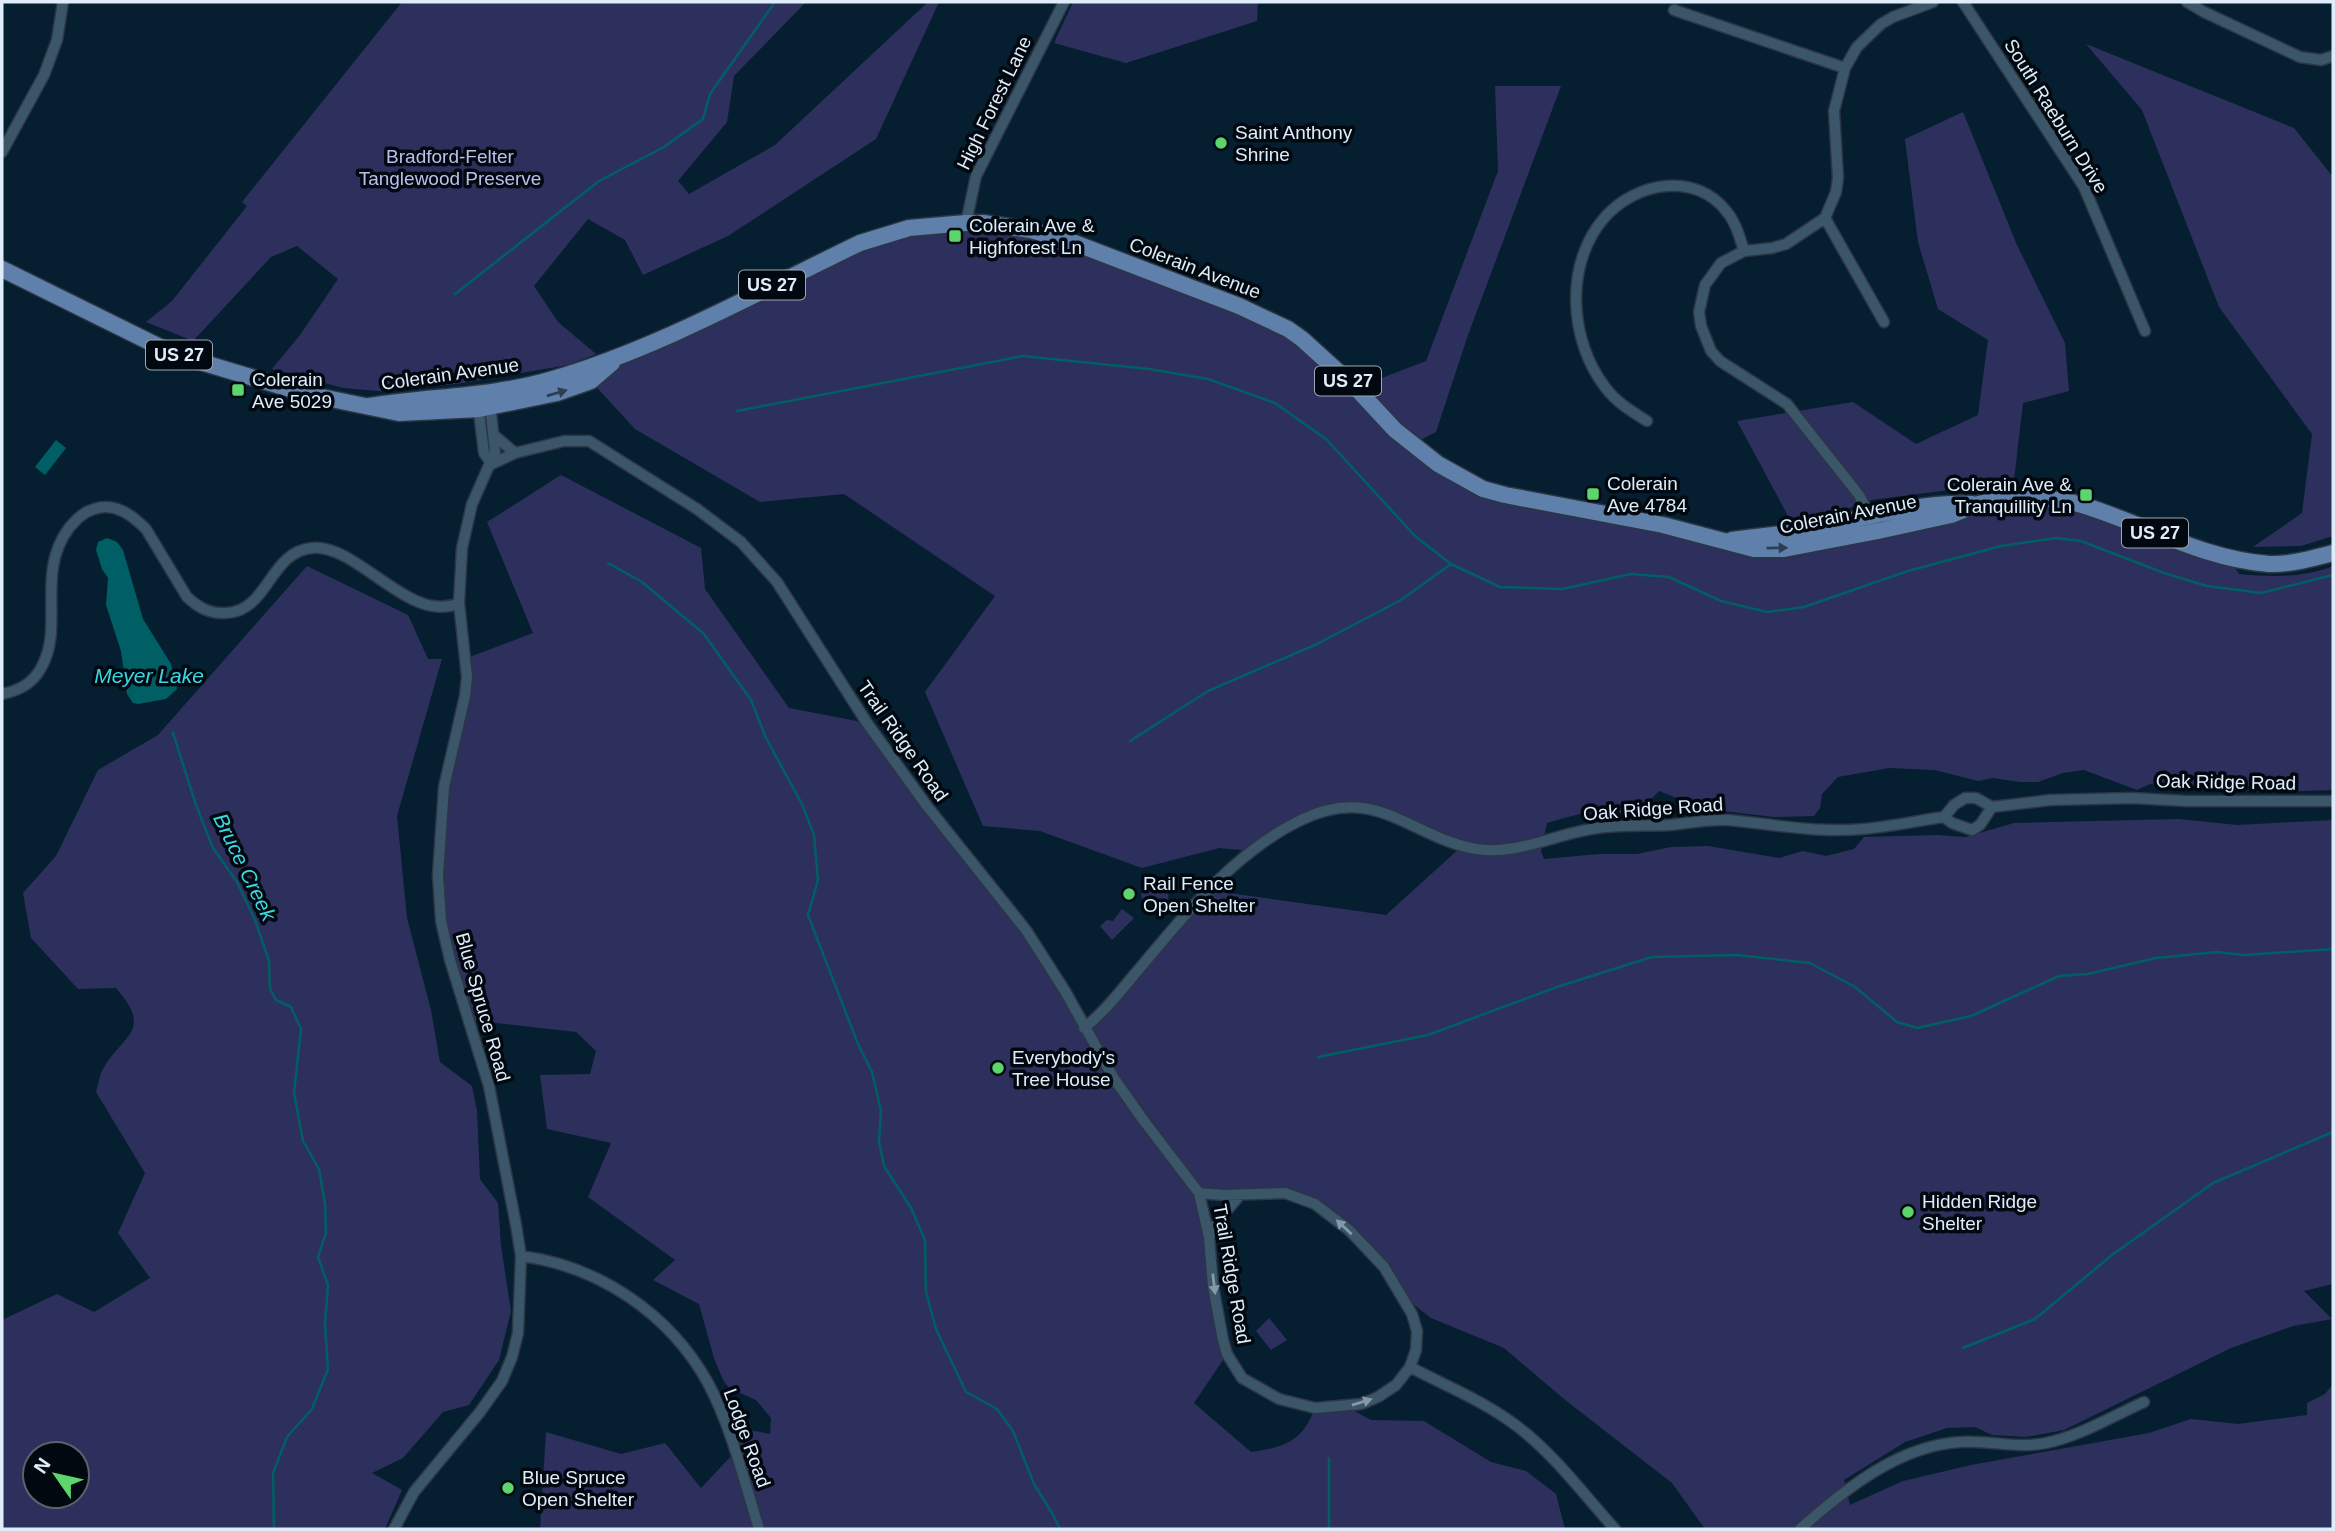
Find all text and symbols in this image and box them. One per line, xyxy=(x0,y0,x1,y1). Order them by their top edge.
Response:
street label: High Forest Lane xyxy=(953,33,1035,173)
street label: South Raeburn Drive xyxy=(2000,35,2112,197)
place label: Saint Anthony Shrine xyxy=(1235,122,1353,165)
marker: Saint Anthony Shrine xyxy=(1213,135,1229,151)
park label: Bradford-Felter Tanglewood Preserve xyxy=(359,146,541,189)
place label: Colerain Ave & Highforest Ln xyxy=(969,215,1095,258)
marker: Colerain Ave & Highforest Ln xyxy=(947,228,963,244)
street label: Colerain Avenue xyxy=(1126,233,1264,303)
road number: US 27 xyxy=(739,270,805,300)
road number: US 27 xyxy=(146,340,212,370)
street label: Colerain Avenue xyxy=(380,354,520,394)
road number: US 27 xyxy=(1315,366,1381,396)
place label: Colerain Ave 5029 xyxy=(252,369,332,412)
marker: Colerain Ave 5029 xyxy=(230,382,246,398)
one-way arrow xyxy=(547,387,568,397)
place label: Colerain Ave 4784 xyxy=(1607,473,1687,516)
place label: Colerain Ave & Tranquillity Ln xyxy=(1947,474,2072,517)
marker: Colerain Ave 4784 xyxy=(1585,486,1601,502)
marker: Colerain Ave & Tranquillity Ln xyxy=(2078,487,2094,503)
street label: Colerain Avenue xyxy=(1778,490,1918,538)
road number: US 27 xyxy=(2122,518,2188,548)
one-way arrow xyxy=(1766,543,1788,554)
water label: Meyer Lake xyxy=(94,664,204,687)
street label: Trail Ridge Road xyxy=(854,677,952,805)
street label: Oak Ridge Road xyxy=(2156,770,2296,794)
street label: Oak Ridge Road xyxy=(1582,794,1724,824)
water label: Bruce Creek xyxy=(209,810,282,926)
place label: Rail Fence Open Shelter xyxy=(1143,873,1256,916)
marker: Rail Fence Open Shelter xyxy=(1121,886,1137,902)
street label: Blue Spruce Road xyxy=(452,930,514,1084)
place label: Everybody's Tree House xyxy=(1012,1047,1115,1090)
marker: Everybody's Tree House xyxy=(990,1060,1006,1076)
place label: Hidden Ridge Shelter xyxy=(1922,1191,2037,1234)
street label: Trail Ridge Road xyxy=(1209,1202,1255,1346)
marker: Hidden Ridge Shelter xyxy=(1900,1204,1916,1220)
one-way arrow xyxy=(1336,1219,1353,1235)
one-way arrow xyxy=(1208,1273,1219,1295)
street label: Lodge Road xyxy=(719,1386,775,1490)
one-way arrow xyxy=(1352,1397,1373,1407)
north arrow xyxy=(21,1440,91,1510)
text: N xyxy=(30,1454,55,1477)
place label: Blue Spruce Open Shelter xyxy=(522,1467,635,1510)
marker: Blue Spruce Open Shelter xyxy=(500,1480,516,1496)

